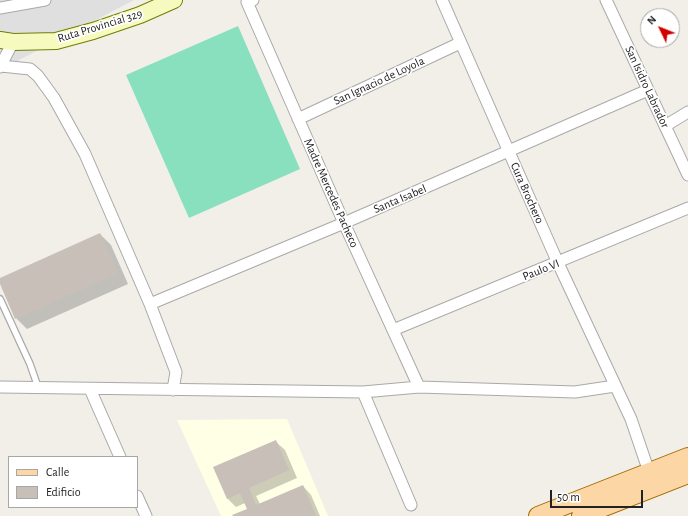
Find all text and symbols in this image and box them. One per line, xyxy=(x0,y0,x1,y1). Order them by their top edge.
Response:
street label: Ruta Provincial 329 xyxy=(56,6,144,46)
north arrow xyxy=(640,8,680,48)
text: N xyxy=(645,14,658,27)
street label: San Isidro Labrador xyxy=(622,44,672,130)
street label: San Ignacio de Loyola xyxy=(331,54,427,108)
street label: Madre Mercedes Pacheco xyxy=(300,136,362,250)
street label: Cura Brochero xyxy=(507,160,547,226)
street label: Santa Isabel xyxy=(371,181,429,217)
street label: Paulo VI xyxy=(520,256,562,284)
legend xyxy=(8,456,138,508)
text: Calle xyxy=(46,466,69,478)
scale bar xyxy=(552,482,645,508)
text: Edificio xyxy=(46,486,81,498)
text: 50 m xyxy=(557,491,580,503)

